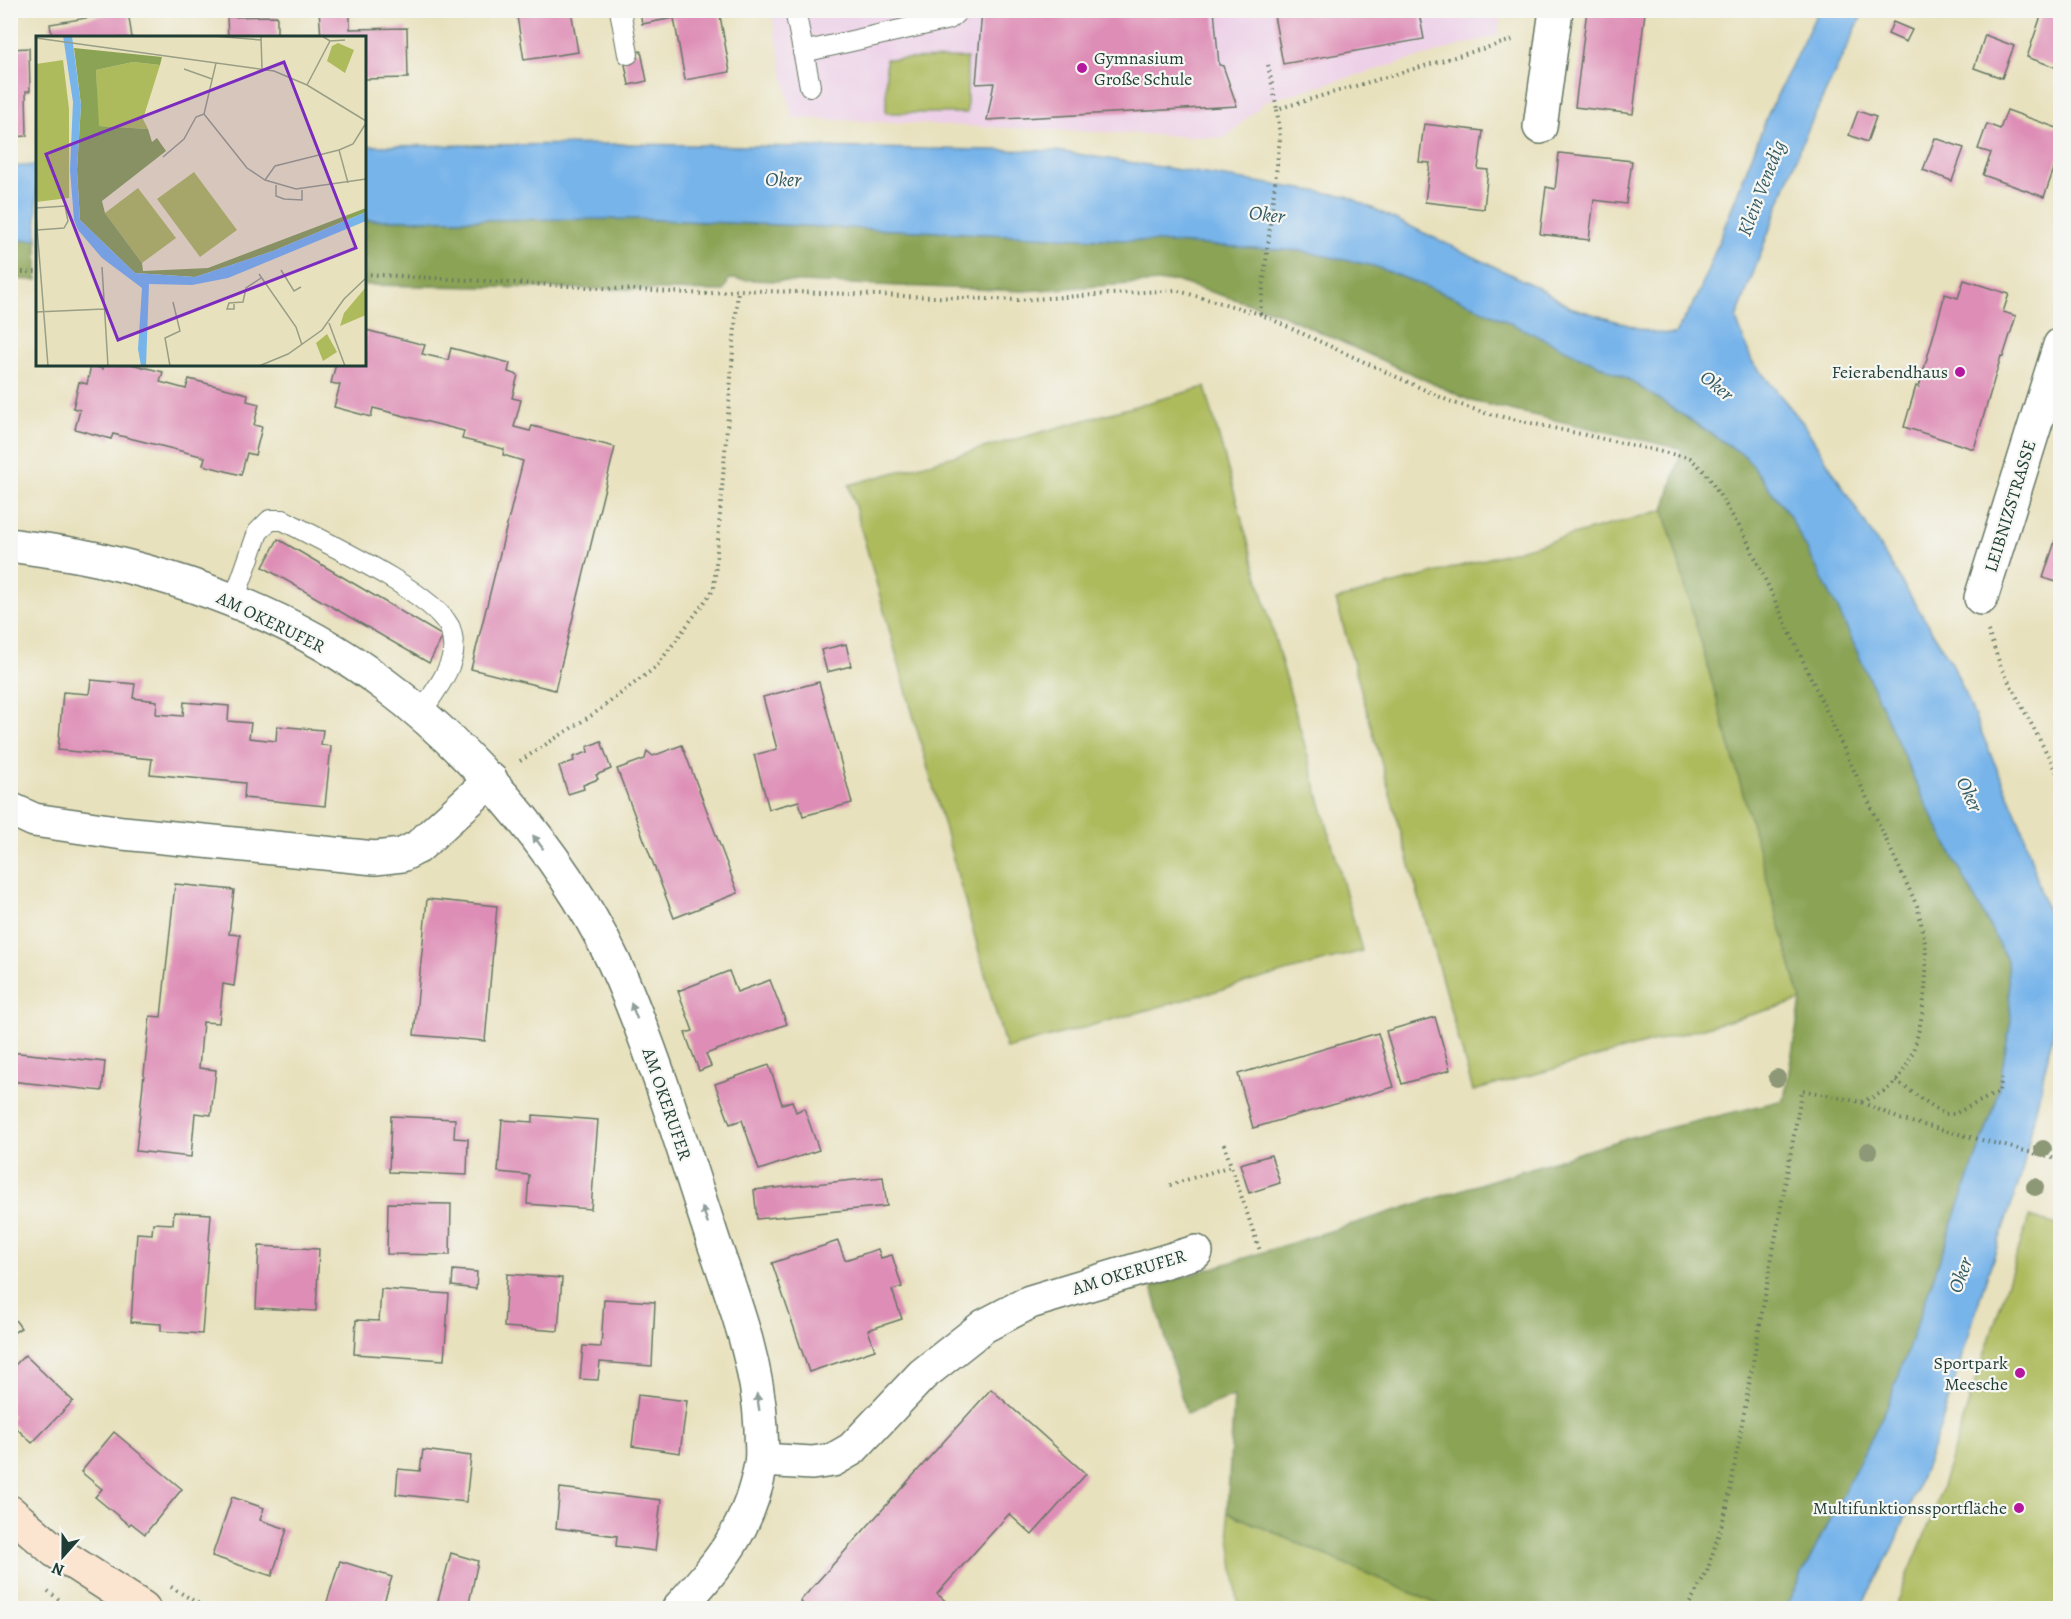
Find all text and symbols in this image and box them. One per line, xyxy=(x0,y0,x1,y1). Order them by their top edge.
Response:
inset map xyxy=(36,36,366,366)
place label: Gymnasium Große Schule xyxy=(1094,46,1192,91)
marker: Gymnasium Große Schule xyxy=(1075,61,1089,75)
water label: Klein Venedig xyxy=(1731,136,1792,240)
water label: Oker xyxy=(765,166,802,193)
water label: Oker xyxy=(1247,199,1287,230)
place label: Feierabendhaus xyxy=(1832,360,1948,384)
water label: Oker xyxy=(1694,364,1740,408)
marker: Feierabendhaus xyxy=(1953,365,1967,379)
street label: LEIBNIZSTRASSE xyxy=(1979,437,2041,575)
street label: AM OKERUFER xyxy=(212,585,329,659)
water label: Oker xyxy=(1950,772,1990,817)
one-way arrow xyxy=(532,834,544,850)
one-way arrow xyxy=(629,1002,638,1020)
street label: AM OKERUFER xyxy=(636,1044,697,1163)
one-way arrow xyxy=(699,1206,709,1224)
street label: AM OKERUFER xyxy=(1068,1243,1189,1301)
water label: Oker xyxy=(1942,1253,1980,1297)
place label: Sportpark Meesche xyxy=(1933,1351,2008,1396)
marker: Sportpark Meesche xyxy=(2013,1366,2027,1380)
one-way arrow xyxy=(754,1393,763,1412)
place label: Multifunktionssportfläche xyxy=(1813,1496,2007,1520)
marker: Multifunktionssportfläche xyxy=(2012,1501,2026,1515)
north arrow xyxy=(33,1526,93,1586)
text: N xyxy=(48,1557,67,1581)

